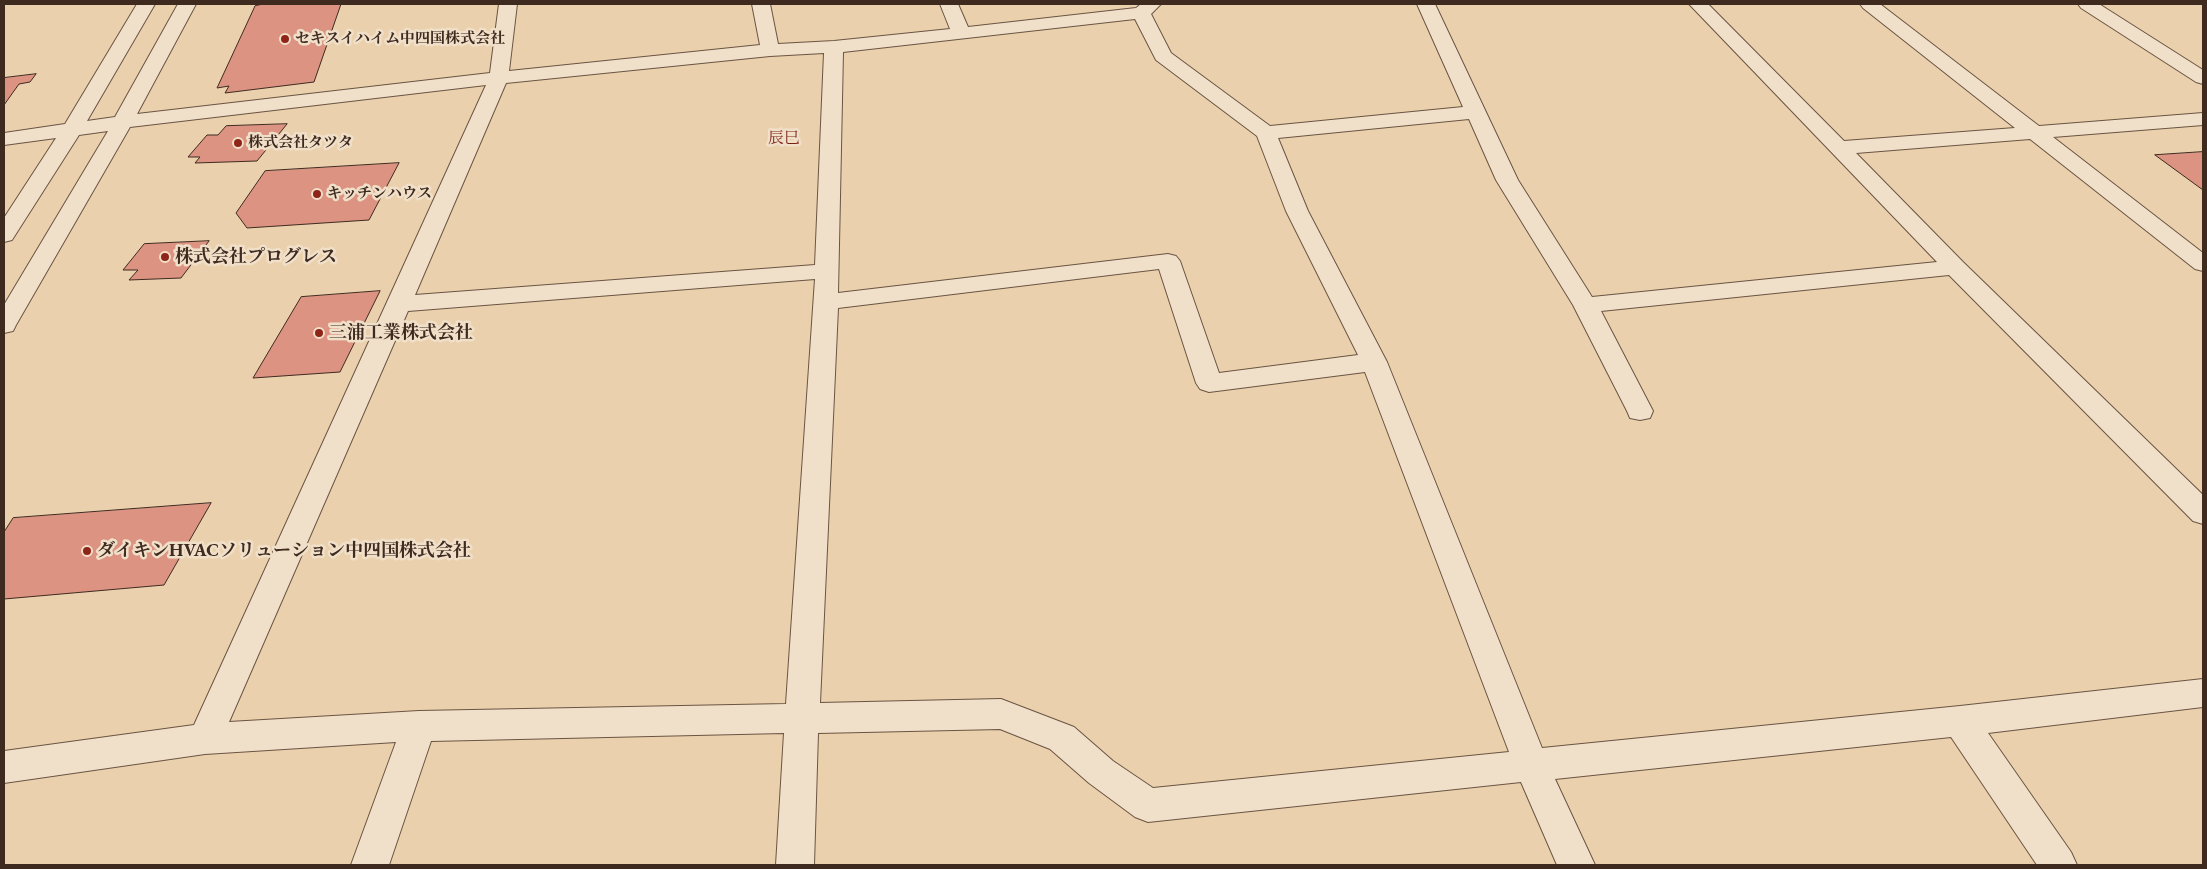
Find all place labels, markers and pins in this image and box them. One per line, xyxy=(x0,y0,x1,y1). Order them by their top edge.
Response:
place label: セキスイハイム中四国株式会社 xyxy=(295,30,505,48)
marker: セキスイハイム中四国株式会社 xyxy=(279,33,291,45)
place label: 株式会社タツタ xyxy=(248,134,353,152)
marker: 株式会社タツタ xyxy=(232,137,244,149)
place label: キッチンハウス xyxy=(327,185,432,203)
marker: キッチンハウス xyxy=(311,188,323,200)
place label: 株式会社プログレス xyxy=(175,246,337,268)
marker: 株式会社プログレス xyxy=(159,251,171,263)
place label: 三浦工業株式会社 xyxy=(329,322,473,344)
marker: 三浦工業株式会社 xyxy=(313,327,325,339)
place label: ダイキンHVACソリューション中四国株式会社 xyxy=(97,540,471,562)
marker: ダイキンHVACソリューション中四国株式会社 xyxy=(81,545,93,557)

